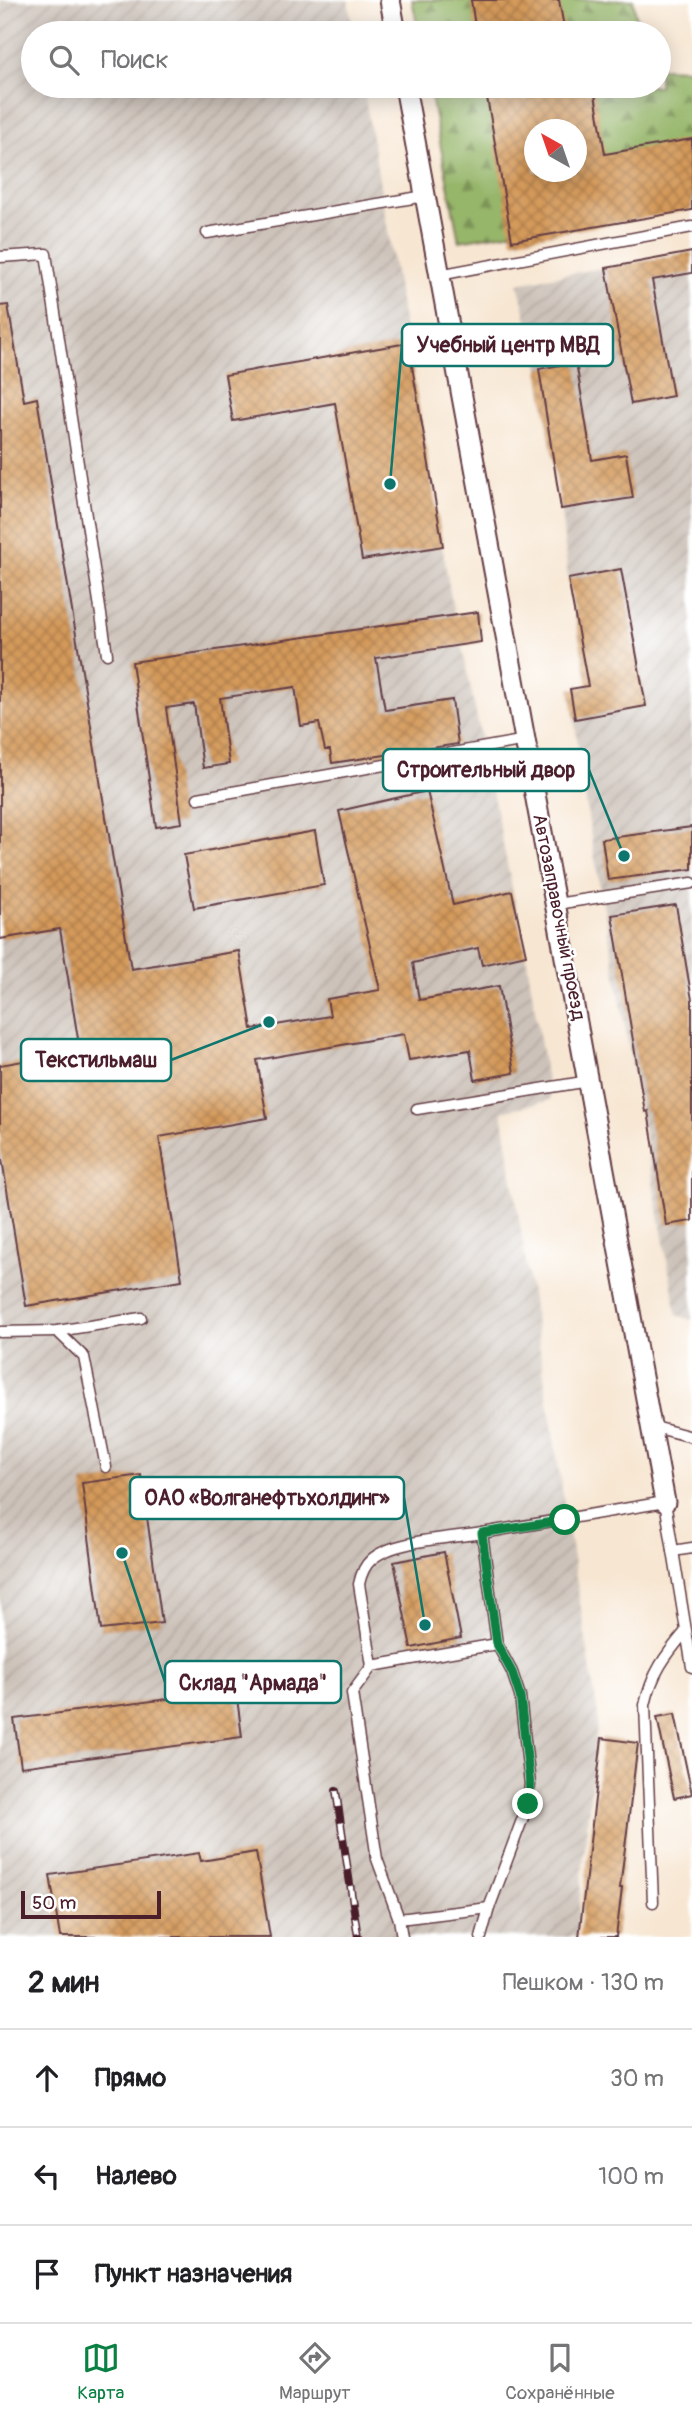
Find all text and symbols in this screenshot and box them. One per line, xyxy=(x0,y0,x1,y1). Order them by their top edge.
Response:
search box xyxy=(21,21,671,98)
icon: search xyxy=(45,41,83,79)
text: Поиск xyxy=(101,44,169,76)
north arrow xyxy=(524,119,587,182)
callout: Учебный центр МВД xyxy=(402,324,613,366)
text: Учебный центр МВД xyxy=(417,332,601,359)
callout: Строительный двор xyxy=(383,749,589,791)
text: Строительный двор xyxy=(397,757,575,784)
street label: Автозаправочный проезд xyxy=(527,812,591,1023)
callout: Текстильмаш xyxy=(21,1039,171,1081)
text: Текстильмаш xyxy=(34,1047,157,1074)
callout: ОАО «Волганефтьхолдинг» xyxy=(130,1477,404,1519)
text: ОАО «Волганефтьхолдинг» xyxy=(144,1485,390,1512)
route start xyxy=(549,1504,580,1535)
callout: Склад "Армада" xyxy=(165,1661,341,1703)
text: Склад "Армада" xyxy=(179,1670,327,1697)
route end xyxy=(512,1788,543,1819)
scale bar xyxy=(21,1888,161,1920)
text: 50 m xyxy=(32,1891,76,1915)
text: 2 мин xyxy=(28,1964,99,2001)
text: Пешком · 130 m xyxy=(503,1968,664,1997)
icon: ahead xyxy=(28,2059,66,2097)
text: Прямо xyxy=(95,2062,166,2094)
text: 30 m xyxy=(610,2064,664,2093)
icon: left xyxy=(28,2157,66,2195)
text: Налево xyxy=(95,2160,177,2192)
text: 100 m xyxy=(598,2162,664,2191)
icon: arrive xyxy=(28,2255,66,2293)
text: Пункт назначения xyxy=(95,2258,292,2290)
tab: Карта xyxy=(77,2339,124,2405)
tab: Маршрут xyxy=(279,2339,351,2405)
tab: Сохранённые xyxy=(505,2339,615,2405)

